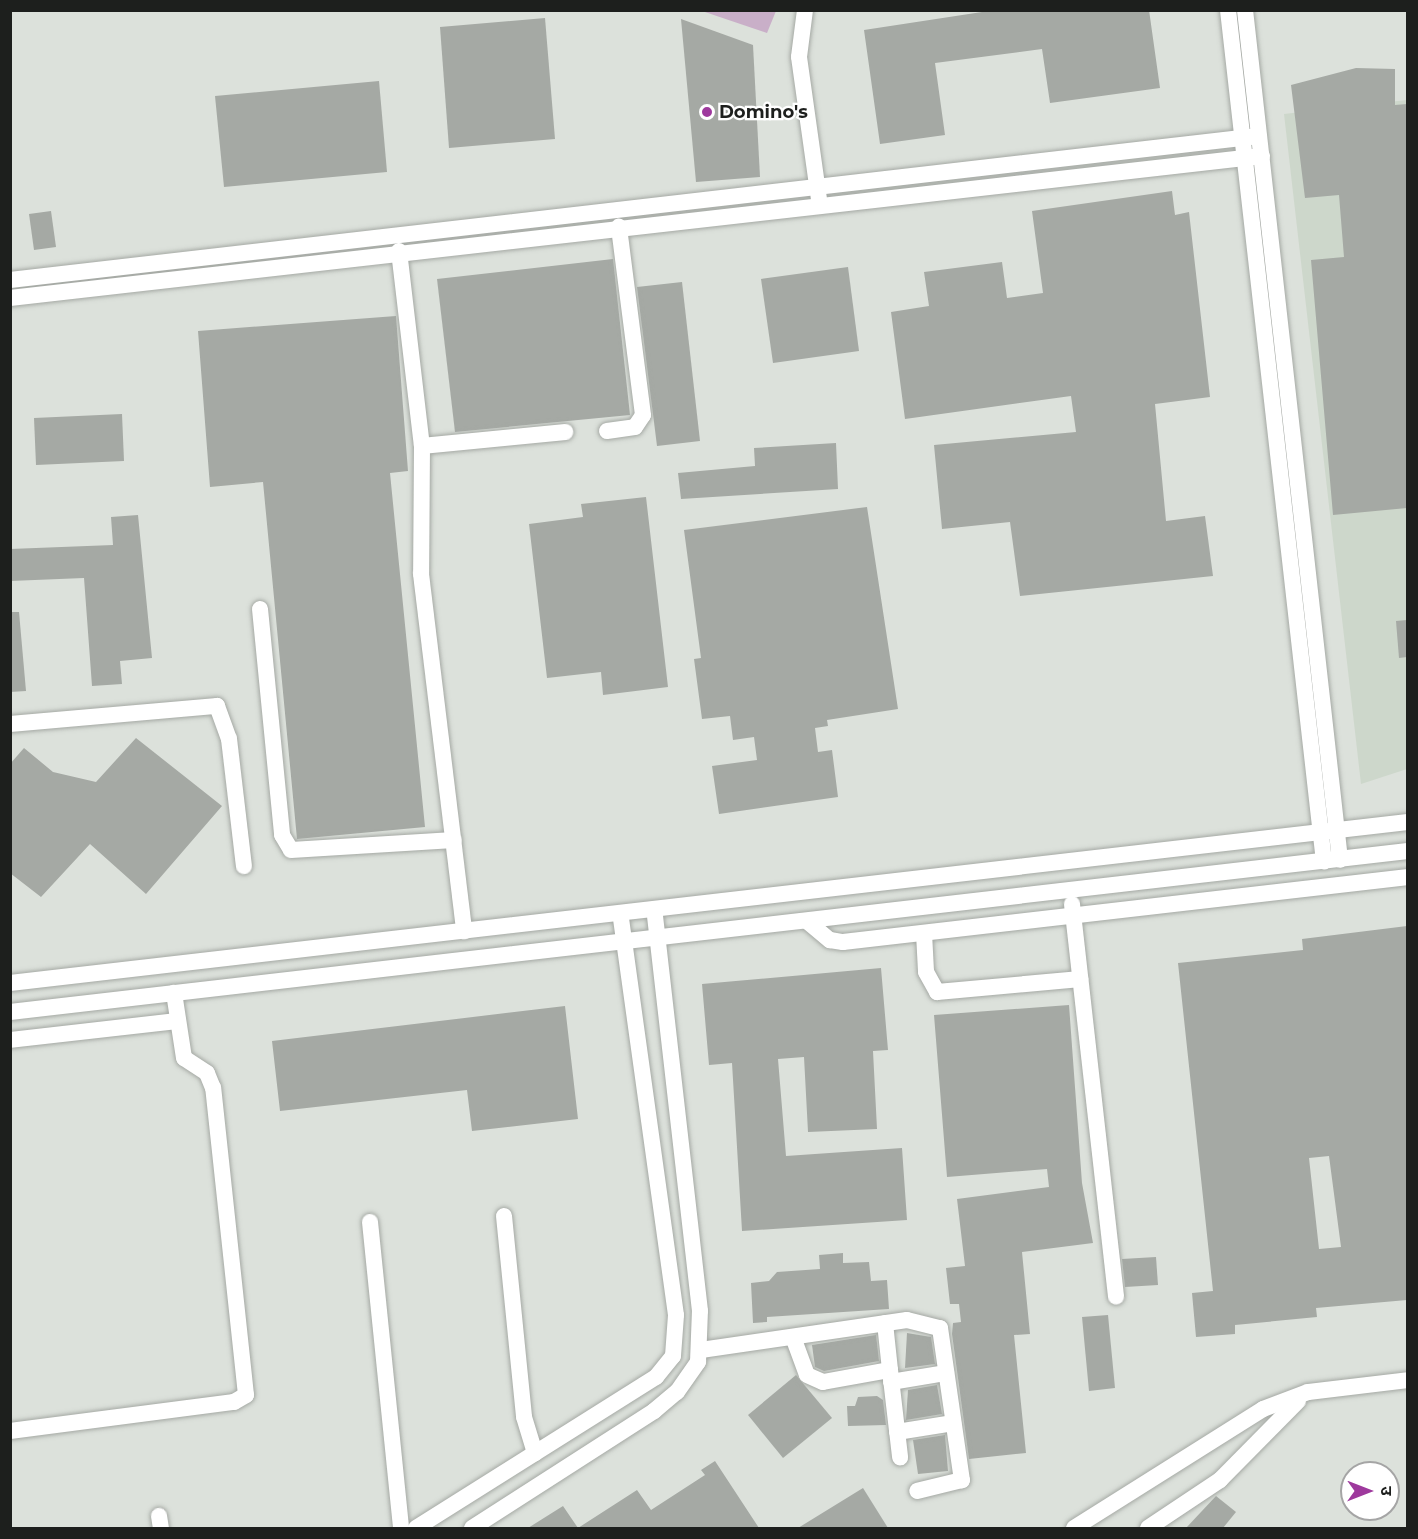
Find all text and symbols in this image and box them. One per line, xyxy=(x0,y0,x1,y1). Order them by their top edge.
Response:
place label: Domino's xyxy=(719,101,808,123)
marker: Domino's xyxy=(700,105,714,119)
north arrow xyxy=(1340,1461,1400,1521)
text: उ xyxy=(1377,1486,1396,1496)

